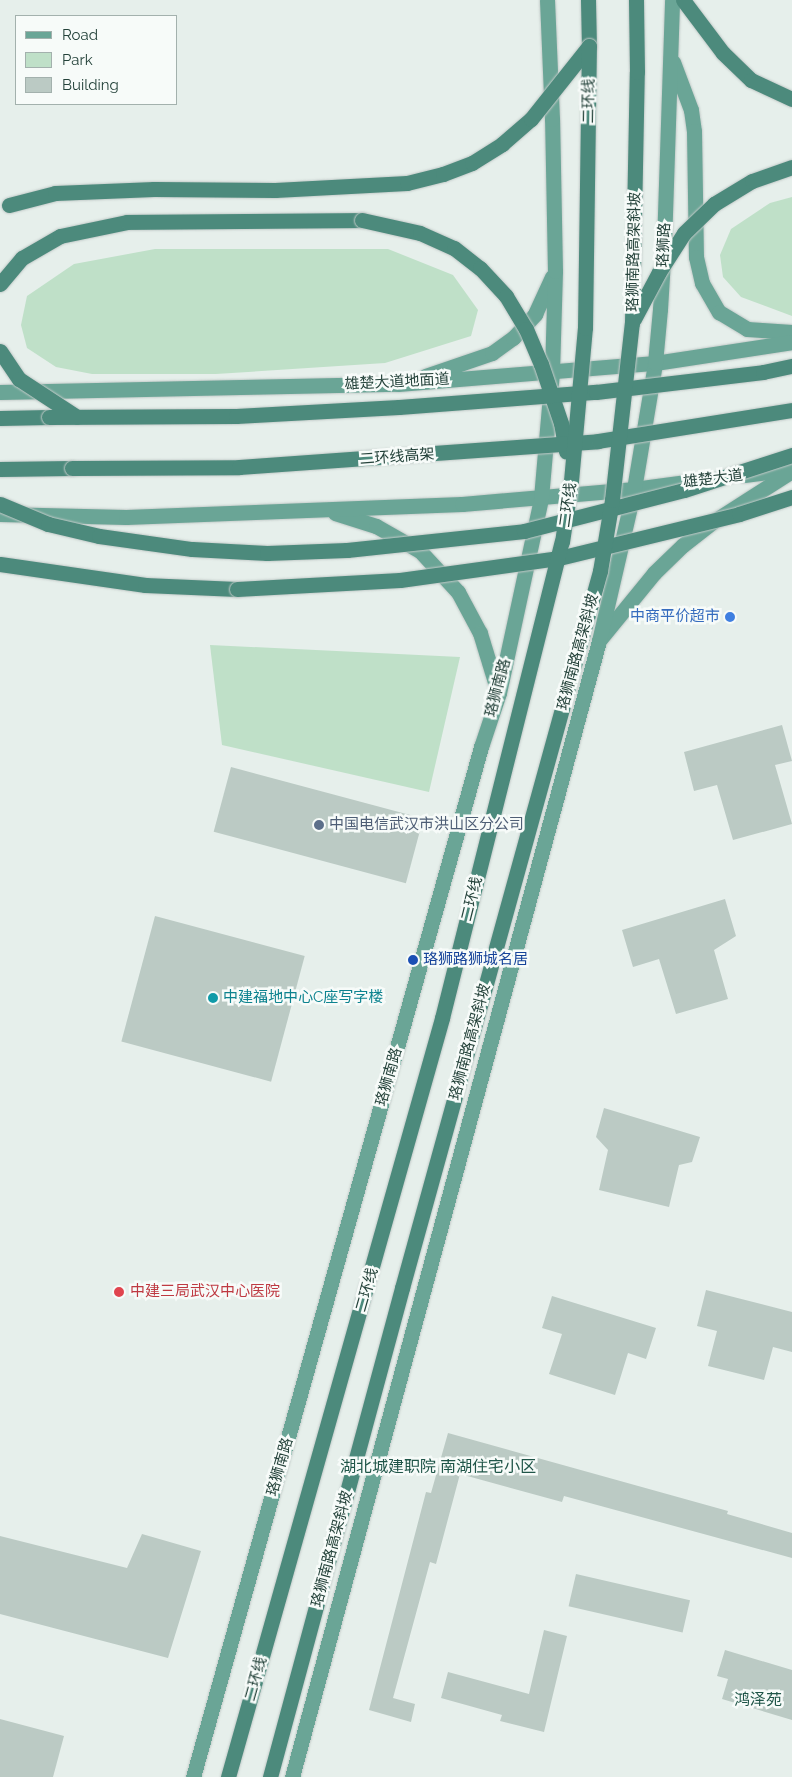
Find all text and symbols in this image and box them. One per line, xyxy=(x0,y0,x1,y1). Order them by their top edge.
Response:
legend xyxy=(15,15,178,105)
text: Road xyxy=(62,26,98,44)
text: Park xyxy=(62,51,93,69)
text: Building xyxy=(62,76,119,94)
street label: 二环线 xyxy=(580,78,598,124)
street label: 珞狮南路高架斜坡 xyxy=(624,192,644,312)
street label: 珞狮路 xyxy=(654,222,674,268)
street label: 雄楚大道地面道 xyxy=(344,370,450,394)
street label: 二环线高架 xyxy=(359,445,435,469)
street label: 雄楚大道 xyxy=(682,466,744,492)
street label: 二环线 xyxy=(556,481,580,529)
street label: 珞狮南路高架斜坡 xyxy=(554,592,602,712)
place label: 中商平价超市 xyxy=(630,608,720,626)
marker: 中商平价超市 xyxy=(724,611,736,623)
street label: 珞狮南路 xyxy=(482,657,514,719)
place label: 中国电信武汉市洪山区分公司 xyxy=(329,816,524,834)
marker: 中国电信武汉市洪山区分公司 xyxy=(313,819,325,831)
street label: 二环线 xyxy=(458,875,486,923)
place label: 珞狮路狮城名居 xyxy=(423,951,528,969)
marker: 珞狮路狮城名居 xyxy=(407,954,419,966)
street label: 珞狮南路高架斜坡 xyxy=(446,982,494,1102)
place label: 中建福地中心C座写字楼 xyxy=(223,989,383,1007)
marker: 中建福地中心C座写字楼 xyxy=(207,992,219,1004)
street label: 珞狮南路 xyxy=(372,1046,406,1108)
street label: 二环线 xyxy=(352,1266,382,1314)
place label: 中建三局武汉中心医院 xyxy=(130,1283,280,1301)
marker: 中建三局武汉中心医院 xyxy=(112,1285,126,1299)
street label: 珞狮南路 xyxy=(263,1436,297,1498)
district label: 湖北城建职院 南湖住宅小区 xyxy=(340,1457,536,1477)
street label: 珞狮南路高架斜坡 xyxy=(308,1489,356,1609)
street label: 二环线 xyxy=(241,1655,271,1703)
district label: 鸿泽苑 xyxy=(734,1690,782,1710)

